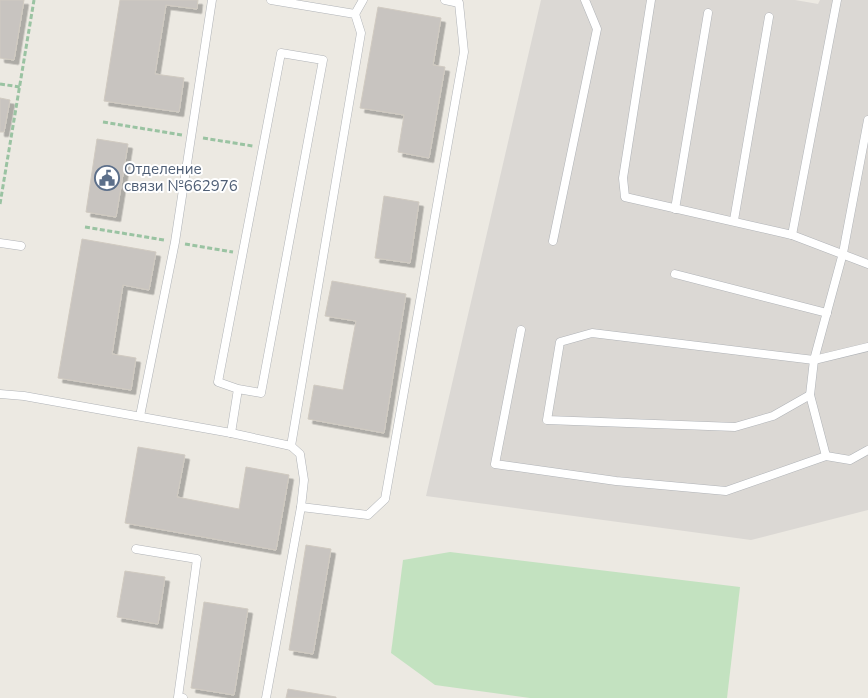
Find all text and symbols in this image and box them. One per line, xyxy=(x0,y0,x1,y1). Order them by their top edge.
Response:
place label: Отделение связи №662976 xyxy=(124,159,238,196)
public building icon: Отделение связи №662976 xyxy=(94,165,120,191)

